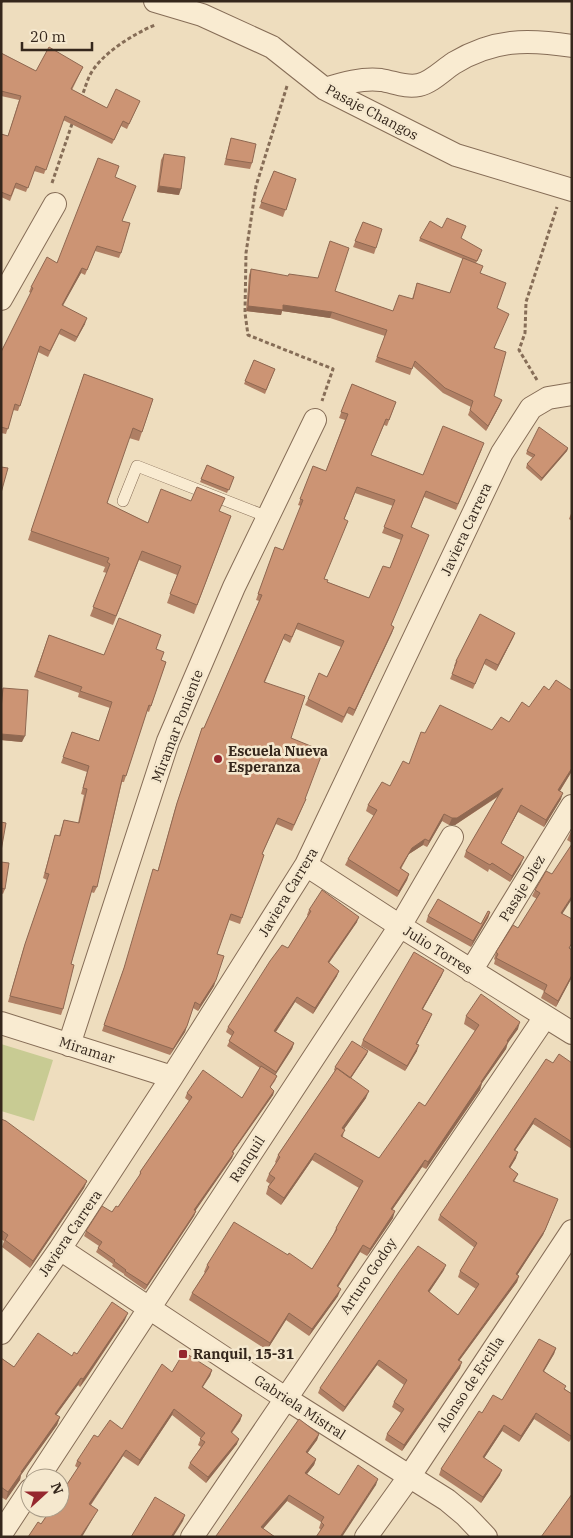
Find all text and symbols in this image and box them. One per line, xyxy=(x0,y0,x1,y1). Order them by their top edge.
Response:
scale bar xyxy=(22,20,92,52)
text: 20 m xyxy=(30,27,66,46)
street label: Pasaje Changos xyxy=(323,80,422,144)
street label: Javiera Carrera xyxy=(437,479,496,578)
street label: Miramar Poniente xyxy=(147,667,207,785)
place label: Escuela Nueva Esperanza xyxy=(228,742,328,776)
marker: Escuela Nueva Esperanza xyxy=(212,753,224,765)
street label: Javiera Carrera xyxy=(254,844,322,940)
street label: Pasaje Diez xyxy=(495,851,549,925)
street label: Julio Torres xyxy=(400,922,476,978)
street label: Miramar xyxy=(57,1033,118,1068)
street label: Ranquil xyxy=(225,1132,269,1186)
street label: Javiera Carrera xyxy=(34,1186,106,1280)
street label: Arturo Godoy xyxy=(336,1234,401,1318)
street label: Alonso de Ercilla xyxy=(432,1332,508,1435)
place label: Ranquil, 15-31 xyxy=(193,1345,294,1363)
marker: Ranquil, 15-31 xyxy=(177,1348,189,1360)
street label: Gabriela Mistral xyxy=(251,1371,349,1443)
north arrow xyxy=(20,1468,70,1518)
text: N xyxy=(47,1480,68,1497)

